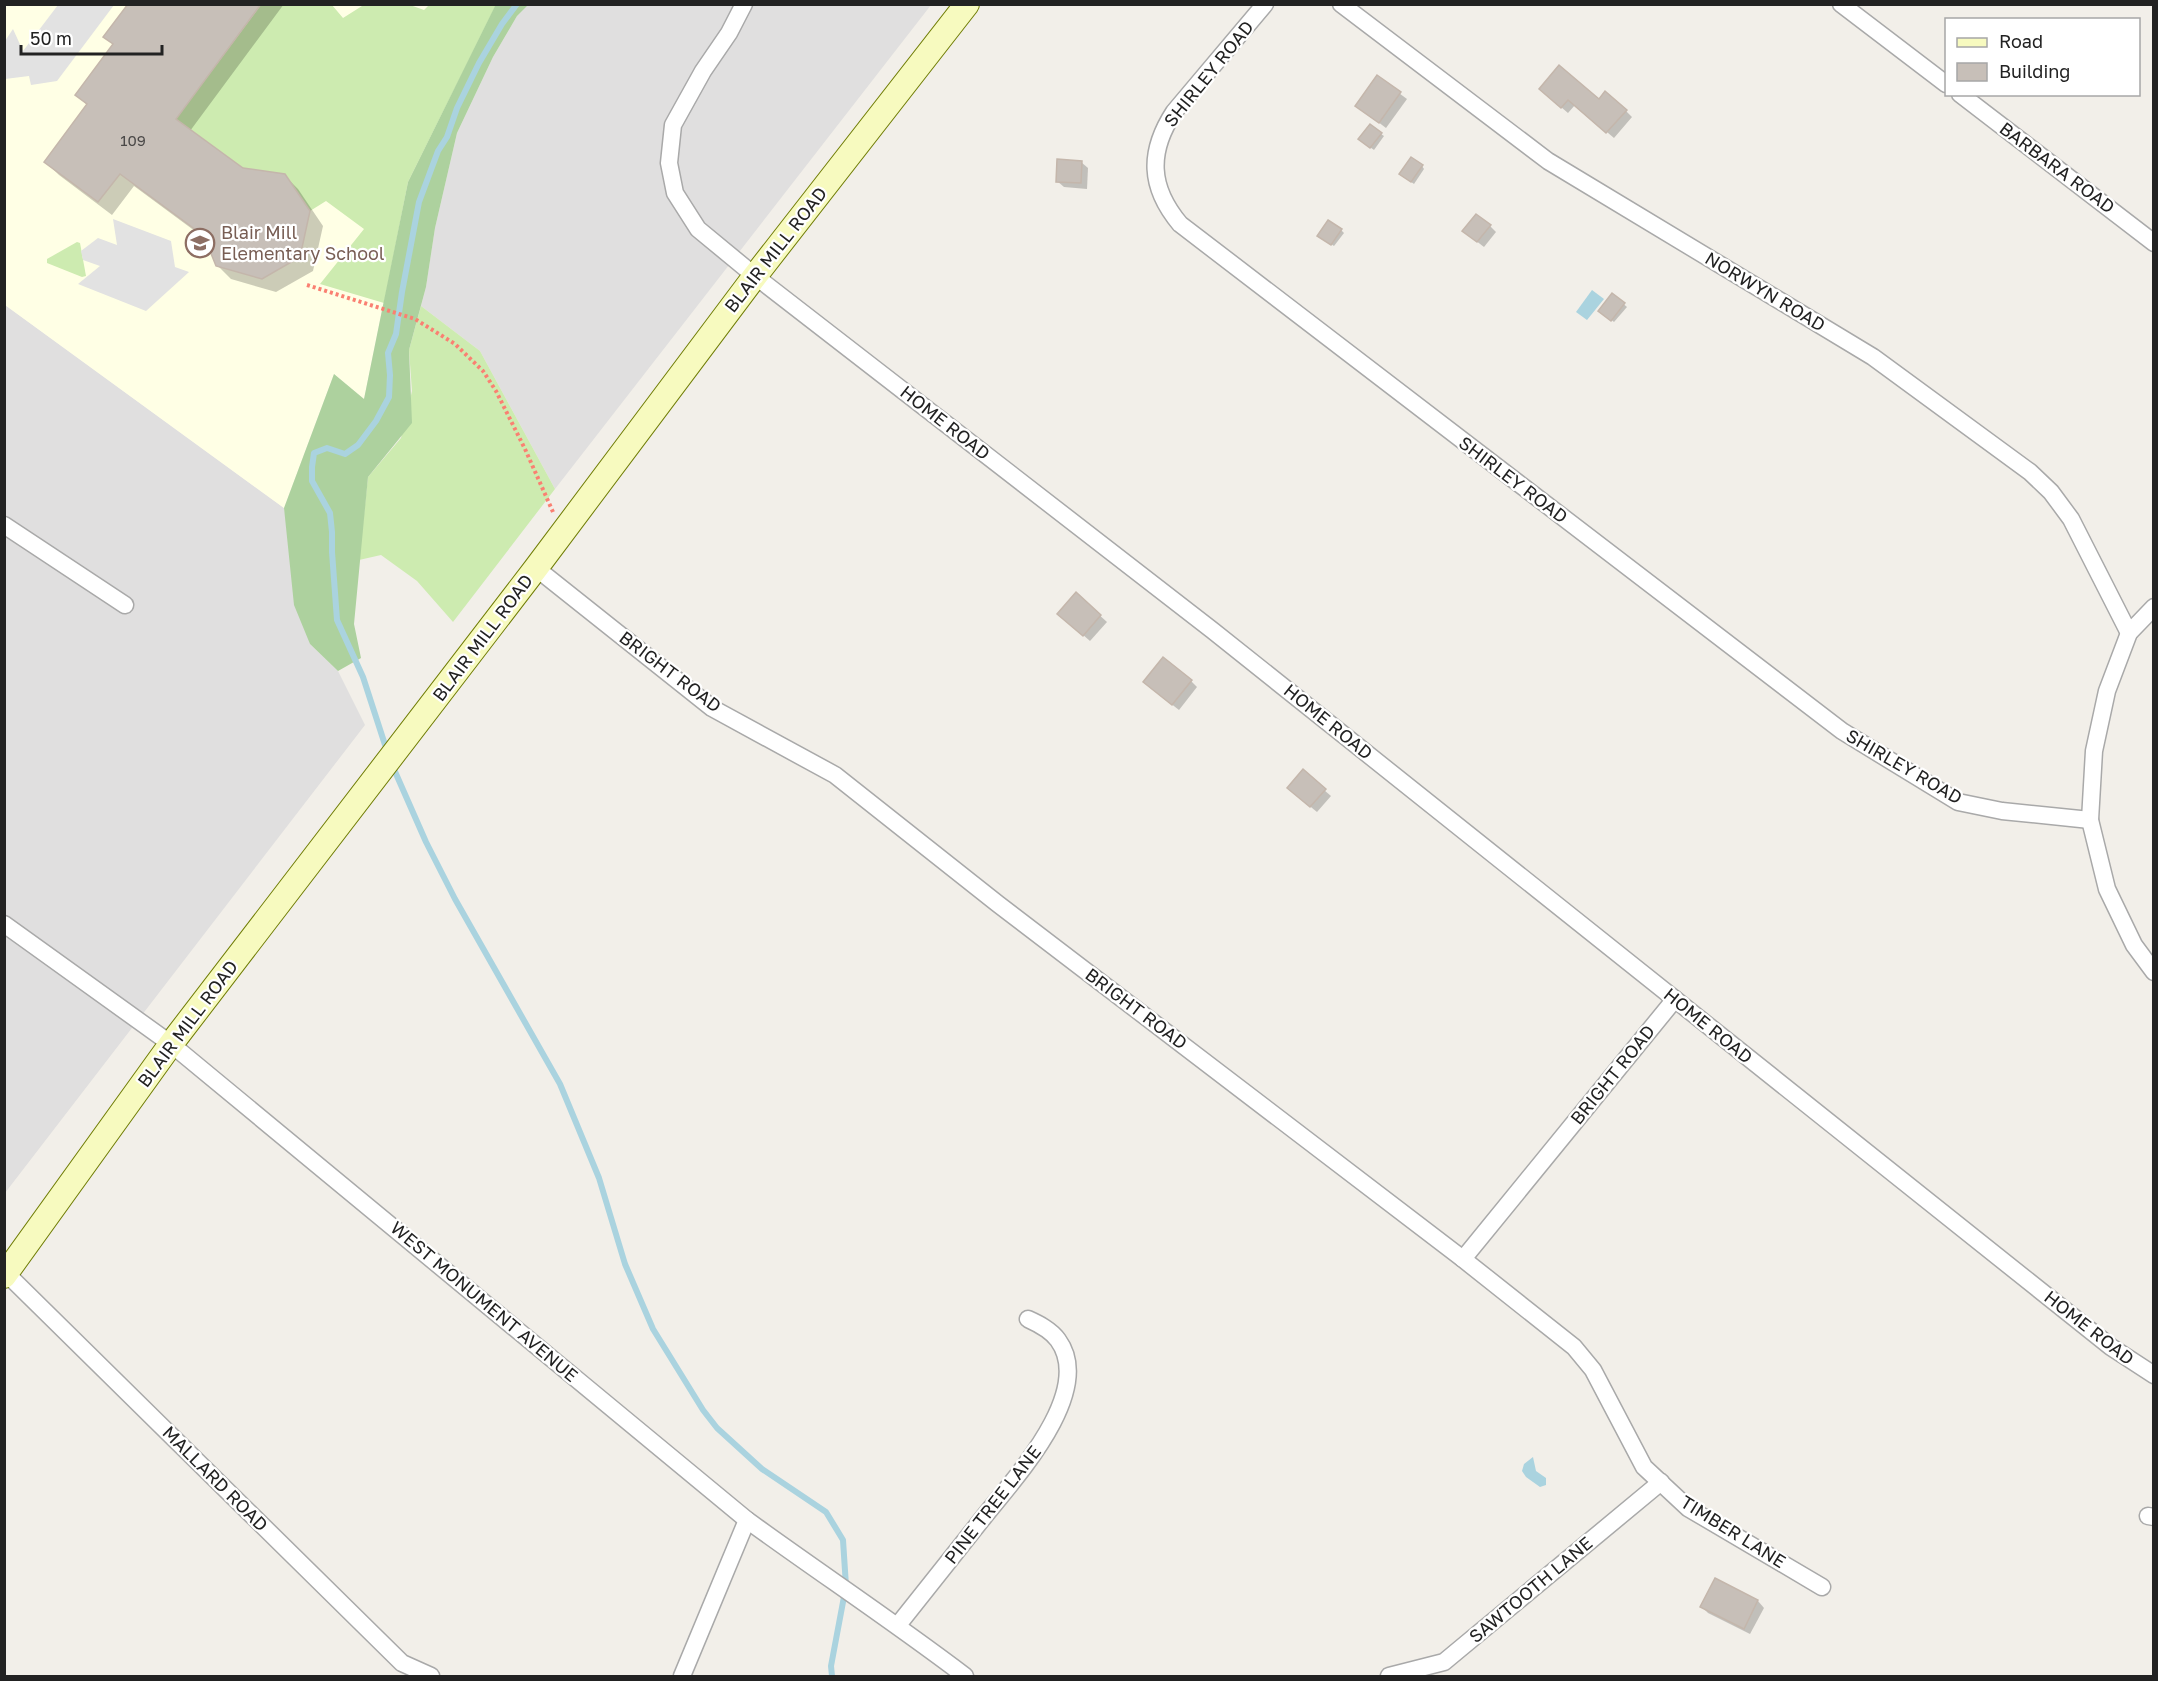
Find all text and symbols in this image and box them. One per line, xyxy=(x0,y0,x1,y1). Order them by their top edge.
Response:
street label: SHIRLEY ROAD xyxy=(1159,16,1258,131)
scale bar xyxy=(21,18,162,56)
legend xyxy=(1945,18,2140,96)
text: 50 m xyxy=(30,27,72,49)
text: Road xyxy=(1999,30,2043,52)
text: Building xyxy=(1999,60,2070,82)
street label: BARBARA ROAD xyxy=(1996,117,2119,218)
house number: 109 xyxy=(120,131,146,149)
street label: BLAIR MILL ROAD xyxy=(719,182,831,317)
place label: Blair Mill Elementary School xyxy=(221,221,385,264)
school or university icon: Blair Mill Elementary School xyxy=(184,227,216,259)
street label: NORWYN ROAD xyxy=(1701,247,1830,336)
street label: HOME ROAD xyxy=(896,380,995,464)
street label: SHIRLEY ROAD xyxy=(1455,431,1572,527)
street label: BLAIR MILL ROAD xyxy=(427,570,537,705)
street label: BRIGHT ROAD xyxy=(615,626,726,717)
street label: HOME ROAD xyxy=(1280,679,1377,764)
street label: SHIRLEY ROAD xyxy=(1843,724,1966,808)
street label: BLAIR MILL ROAD xyxy=(132,956,242,1091)
street label: BRIGHT ROAD xyxy=(1081,963,1192,1054)
street label: HOME ROAD xyxy=(1660,983,1757,1068)
street label: BRIGHT ROAD xyxy=(1565,1020,1659,1129)
street label: WEST MONUMENT AVENUE xyxy=(386,1216,583,1386)
street label: HOME ROAD xyxy=(2040,1285,2139,1369)
street label: MALLARD ROAD xyxy=(158,1421,273,1536)
street label: PINE TREE LANE xyxy=(939,1441,1045,1568)
street label: TIMBER LANE xyxy=(1677,1490,1790,1572)
street label: SAWTOOTH LANE xyxy=(1464,1531,1596,1647)

